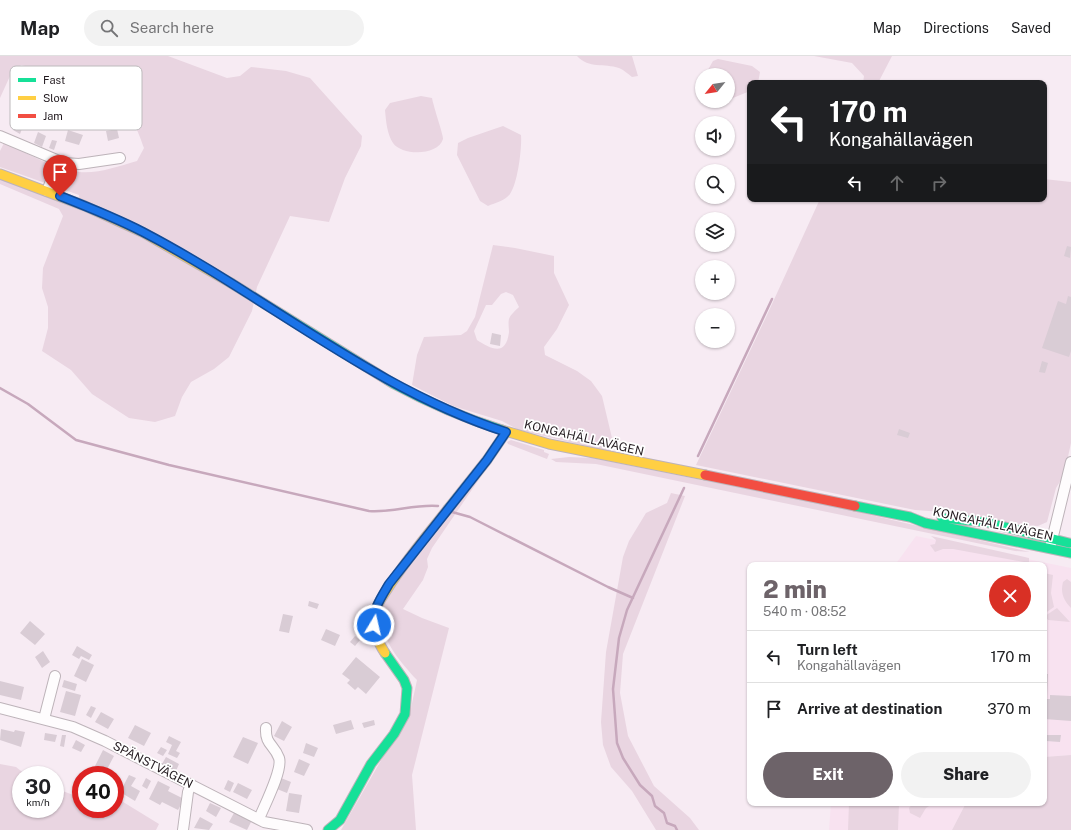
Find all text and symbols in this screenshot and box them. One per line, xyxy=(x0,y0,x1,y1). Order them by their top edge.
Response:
search box xyxy=(84,10,364,46)
text: Map xyxy=(20,17,60,39)
icon: search xyxy=(98,17,120,39)
text: Search here xyxy=(130,19,214,36)
text: Map xyxy=(873,20,901,36)
text: Directions xyxy=(923,20,989,36)
text: Saved xyxy=(1011,20,1051,36)
legend xyxy=(10,66,142,130)
north arrow xyxy=(695,68,735,108)
map controls xyxy=(695,68,735,348)
text: Fast xyxy=(43,74,65,86)
text: Slow xyxy=(43,92,69,104)
text: 170 m xyxy=(829,95,908,128)
icon: left xyxy=(763,96,815,148)
text: Jam xyxy=(43,110,63,122)
button: sound xyxy=(695,116,735,156)
text: Kongahällavägen xyxy=(829,129,973,150)
pin xyxy=(43,155,77,196)
icon: arrive xyxy=(49,161,71,183)
button: search xyxy=(695,164,735,204)
icon: left xyxy=(844,172,866,194)
icon: ahead xyxy=(886,172,908,194)
icon: right xyxy=(928,172,950,194)
button: layers xyxy=(695,212,735,252)
button: + xyxy=(695,260,735,300)
button: − xyxy=(695,308,735,348)
street label: KONGAHÄLLAVÄGEN xyxy=(523,417,645,459)
street label: KONGAHÄLLAVÄGEN xyxy=(932,504,1054,544)
text: 2 min xyxy=(763,575,827,603)
button: close xyxy=(989,575,1031,617)
position arrow xyxy=(353,604,395,646)
text: 540 m · 08:52 xyxy=(763,604,846,619)
text: Turn left xyxy=(797,641,858,658)
icon: left xyxy=(763,646,785,668)
text: 170 m xyxy=(990,648,1031,665)
text: Kongahällavägen xyxy=(797,658,901,673)
icon: arrive xyxy=(763,698,785,720)
text: Arrive at destination xyxy=(797,700,942,717)
text: 370 m xyxy=(987,700,1031,717)
street label: SPÄNSTVÄGEN xyxy=(111,739,195,791)
button: Exit xyxy=(763,752,893,798)
button: Share xyxy=(901,752,1031,798)
speed limit sign: 40 xyxy=(72,766,124,818)
text: 30 xyxy=(25,775,51,799)
text: km/h xyxy=(26,796,50,808)

